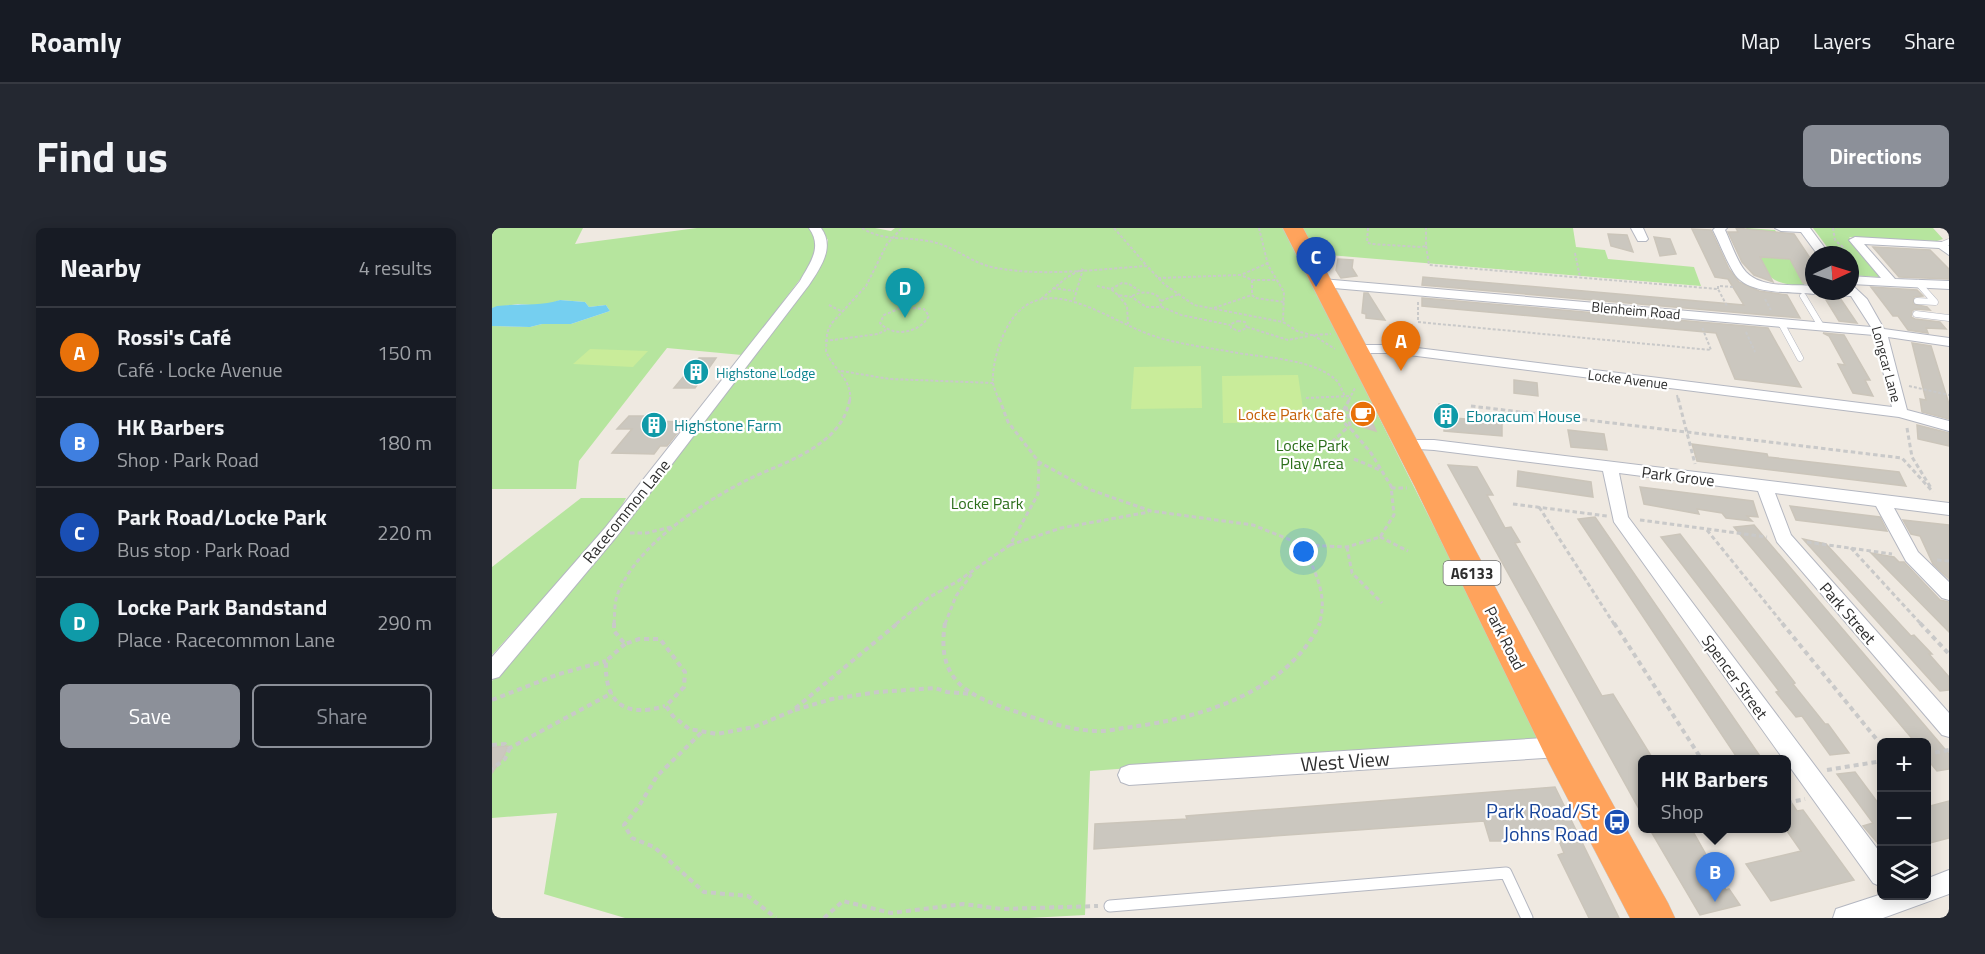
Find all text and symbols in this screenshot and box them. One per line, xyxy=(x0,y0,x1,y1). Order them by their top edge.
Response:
text: Roamly xyxy=(30,20,121,63)
text: Map xyxy=(1741,25,1780,57)
text: Layers xyxy=(1813,25,1871,57)
text: Share xyxy=(1904,25,1955,57)
text: Find us xyxy=(36,124,168,188)
button: Directions xyxy=(1803,125,1949,187)
pin: C xyxy=(1296,238,1336,287)
north arrow xyxy=(1805,246,1859,300)
text: Nearby xyxy=(60,248,141,287)
text: 4 results xyxy=(359,252,432,283)
pin: D xyxy=(886,268,924,318)
street label: Blenheim Road xyxy=(1591,296,1681,324)
text: Rossi's Café xyxy=(117,320,231,354)
pin: A xyxy=(1382,322,1420,371)
street label: Longcar Lane xyxy=(1867,324,1907,404)
text: A xyxy=(73,337,86,368)
text: 150 m xyxy=(377,337,432,368)
text: Café · Locke Avenue xyxy=(117,354,283,385)
building icon: Highstone Lodge xyxy=(681,357,711,387)
place label: Highstone Lodge xyxy=(716,362,815,383)
street label: Locke Avenue xyxy=(1587,364,1669,394)
cafe icon: Locke Park Cafe xyxy=(1348,399,1378,429)
building icon: Eboracum House xyxy=(1431,401,1461,431)
place label: Locke Park Cafe xyxy=(1238,402,1344,426)
place label: Eboracum House xyxy=(1466,404,1581,428)
text: HK Barbers xyxy=(117,410,224,444)
building icon: Highstone Farm xyxy=(639,410,669,440)
place label: Highstone Farm xyxy=(674,413,782,437)
text: B xyxy=(73,427,86,458)
text: 180 m xyxy=(377,427,432,458)
park label: Locke Park Play Area xyxy=(1276,433,1349,475)
text: Shop · Park Road xyxy=(117,444,259,475)
street label: Racecommon Lane xyxy=(576,454,676,568)
street label: Park Grove xyxy=(1640,460,1716,492)
park label: Locke Park xyxy=(951,491,1024,515)
text: Park Road/Locke Park xyxy=(117,500,327,534)
text: C xyxy=(74,517,85,548)
text: 220 m xyxy=(377,517,432,548)
text: Bus stop · Park Road xyxy=(117,534,290,565)
your location xyxy=(1289,537,1318,566)
road number: A6133 xyxy=(1444,561,1500,585)
street label: Park Street xyxy=(1814,577,1882,650)
text: Locke Park Bandstand xyxy=(117,590,327,624)
street label: Park Road xyxy=(1479,602,1531,674)
text: D xyxy=(73,607,86,638)
text: 290 m xyxy=(377,607,432,638)
text: Place · Racecommon Lane xyxy=(117,624,335,655)
street label: Spencer Street xyxy=(1696,630,1774,724)
button: Save xyxy=(60,684,240,748)
button: Share xyxy=(252,684,432,748)
map controls xyxy=(1877,738,1931,900)
button: + xyxy=(1877,738,1931,792)
street label: West View xyxy=(1299,742,1391,780)
popup xyxy=(1638,755,1791,833)
text: HK Barbers xyxy=(1661,762,1768,796)
button: − xyxy=(1877,792,1931,846)
place label: Park Road/St Johns Road xyxy=(1486,795,1598,849)
text: Shop xyxy=(1661,796,1704,827)
bus stop icon: Park Road/St Johns Road xyxy=(1602,807,1632,837)
button: layers xyxy=(1877,846,1931,900)
pin: B xyxy=(1696,852,1734,902)

